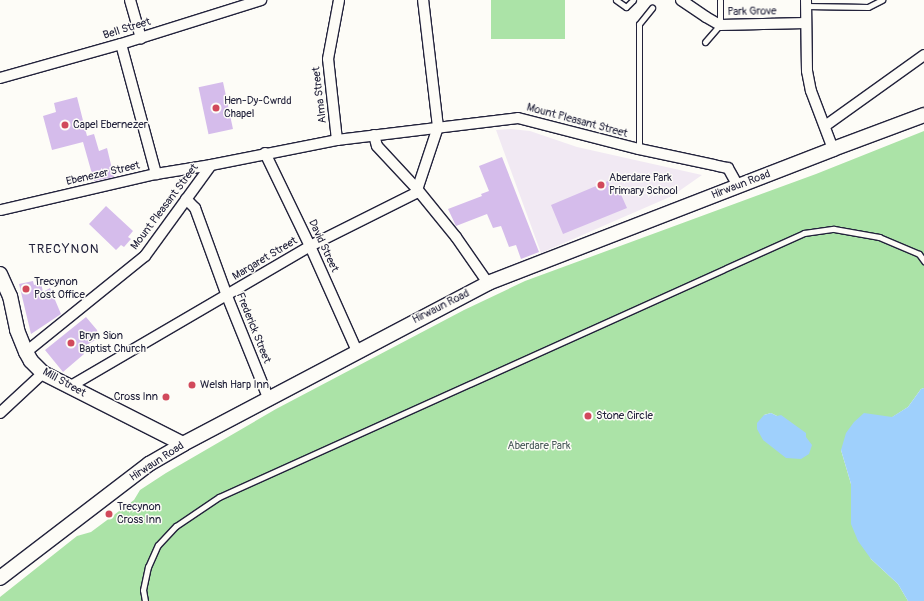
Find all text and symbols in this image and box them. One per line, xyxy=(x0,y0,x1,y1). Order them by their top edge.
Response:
street label: Park Grove xyxy=(727,5,777,19)
street label: Bell Street xyxy=(102,16,152,42)
street label: Alma Street xyxy=(310,66,330,124)
place label: Hen-Dy-Cwrdd Chapel xyxy=(224,95,292,121)
street label: Mount Pleasant Street xyxy=(525,101,629,141)
marker: Hen-Dy-Cwrdd Chapel xyxy=(211,103,221,113)
place label: Capel Ebernezer xyxy=(73,118,148,132)
marker: Capel Ebernezer xyxy=(60,120,70,130)
street label: Ebenezer Street xyxy=(65,159,141,189)
street label: Mount Pleasant Street xyxy=(128,162,202,252)
street label: Hirwaun Road xyxy=(710,168,772,202)
place label: Aberdare Park Primary School xyxy=(609,172,678,198)
marker: Aberdare Park Primary School xyxy=(596,180,606,190)
street label: David Street xyxy=(305,218,341,274)
street label: Margaret Street xyxy=(230,234,300,284)
district label: TRECYNON xyxy=(29,241,99,257)
place label: Trecynon Post Office xyxy=(34,276,85,302)
marker: Trecynon Post Office xyxy=(21,284,31,294)
street label: Hirwaun Road xyxy=(410,287,472,327)
street label: Frederick Street xyxy=(233,291,273,365)
place label: Bryn Sion Baptist Church xyxy=(79,330,146,356)
marker: Bryn Sion Baptist Church xyxy=(66,338,76,348)
street label: Mill Street xyxy=(40,366,88,400)
place label: Welsh Harp Inn xyxy=(200,378,269,392)
marker: Welsh Harp Inn xyxy=(187,380,197,390)
place label: Cross Inn xyxy=(114,390,158,404)
marker: Cross Inn xyxy=(161,392,171,402)
place label: Stone Circle xyxy=(596,409,653,423)
marker: Stone Circle xyxy=(583,411,593,421)
park label: Aberdare Park xyxy=(508,439,570,453)
street label: Hirwaun Road xyxy=(127,440,187,484)
place label: Trecynon Cross Inn xyxy=(117,501,161,527)
marker: Trecynon Cross Inn xyxy=(104,509,114,519)

